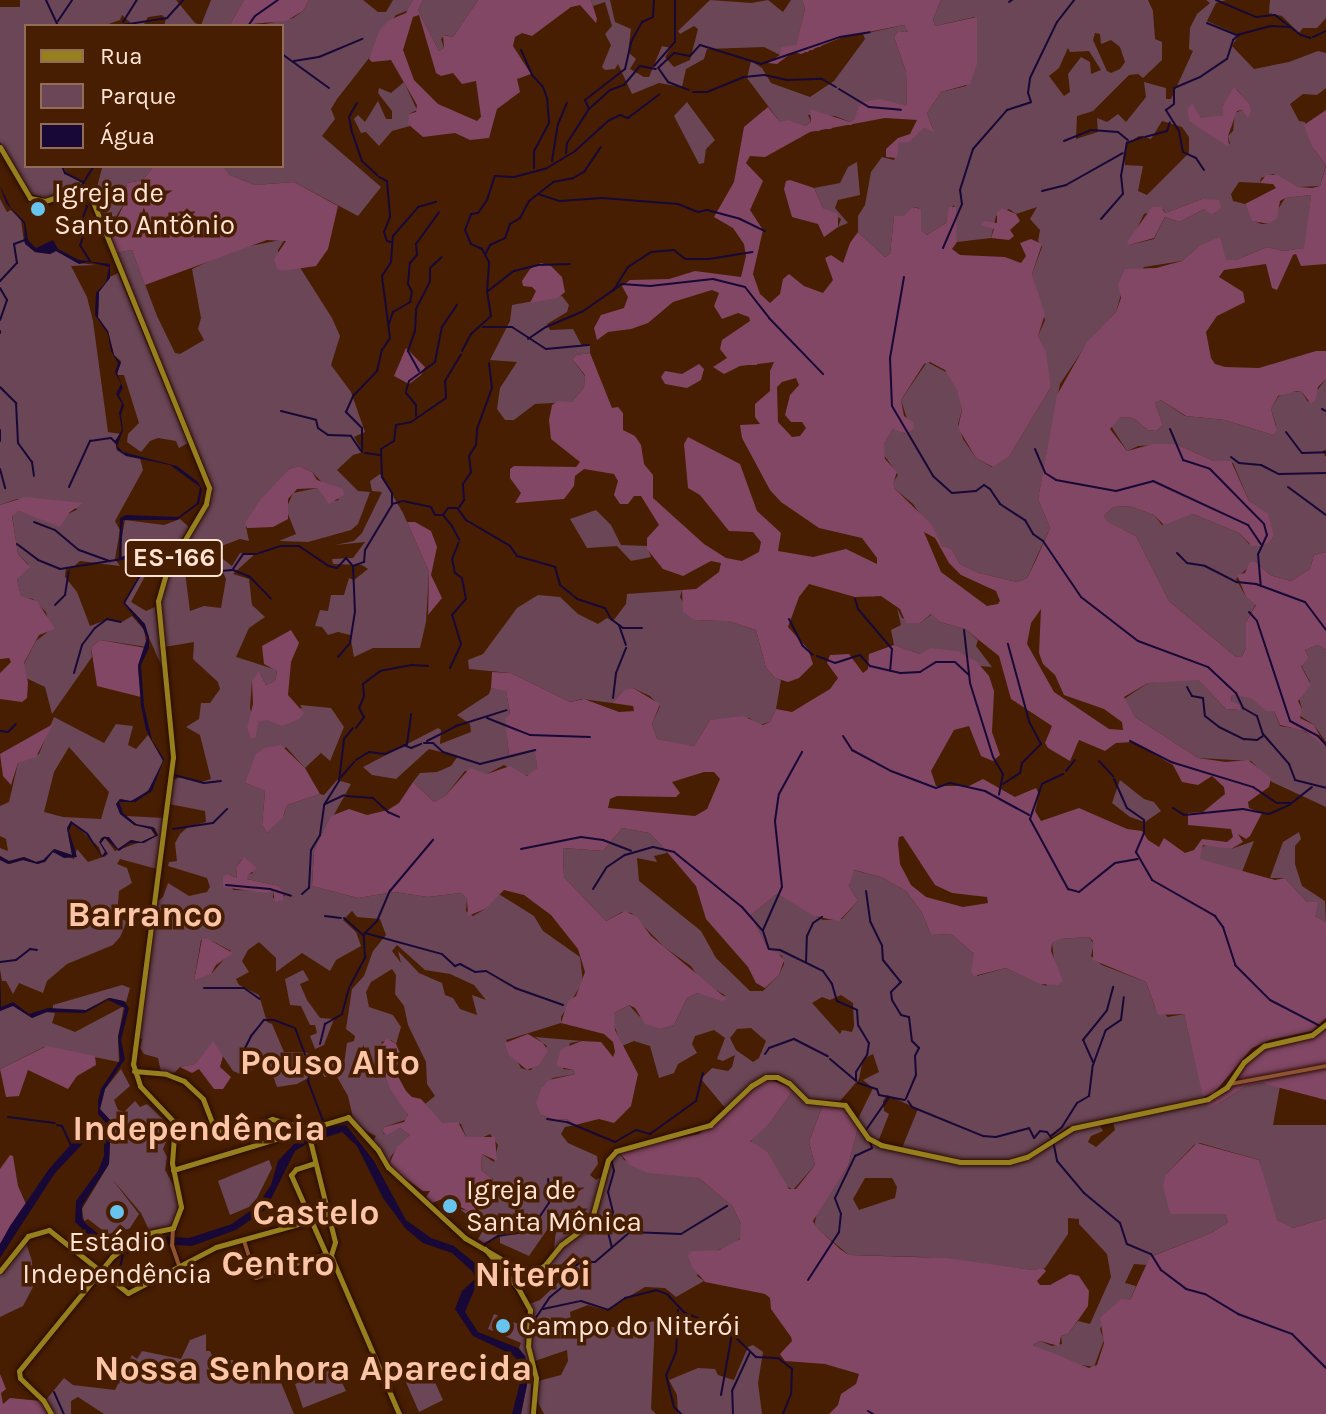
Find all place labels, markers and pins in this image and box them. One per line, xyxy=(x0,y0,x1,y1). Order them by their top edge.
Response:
place label: Igreja de Santo Antônio xyxy=(54,176,235,242)
marker: Igreja de Santo Antônio xyxy=(29,200,47,218)
place label: Igreja de Santa Mônica xyxy=(466,1173,642,1239)
marker: Igreja de Santa Mônica xyxy=(441,1197,459,1215)
marker: Estádio Independência xyxy=(108,1203,126,1221)
place label: Estádio Independência xyxy=(22,1225,212,1291)
place label: Campo do Niterói xyxy=(519,1309,741,1343)
marker: Campo do Niterói xyxy=(494,1317,512,1335)

